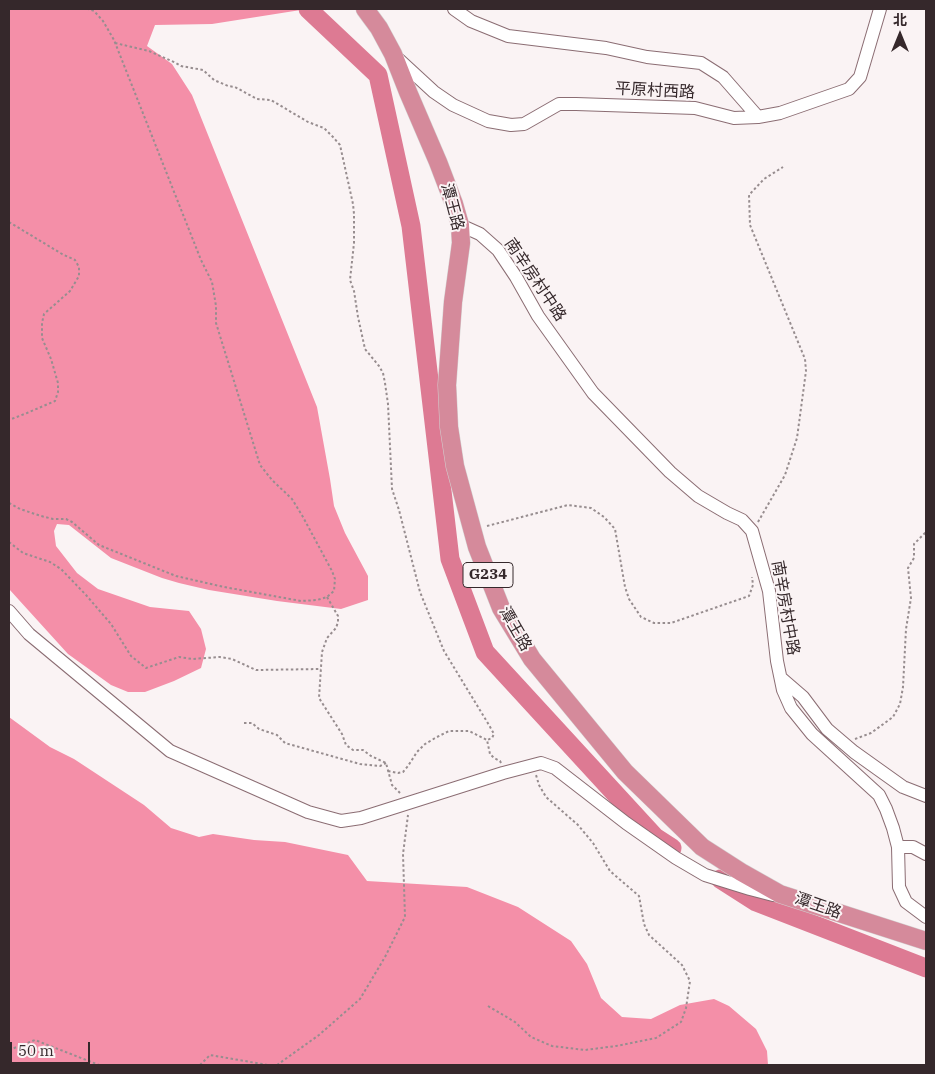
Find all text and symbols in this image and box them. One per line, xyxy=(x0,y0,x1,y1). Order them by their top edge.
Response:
north arrow xyxy=(875,10,925,60)
text: 北 xyxy=(893,11,907,29)
street label: 平原村西路 xyxy=(615,79,695,103)
street label: 潭王路 xyxy=(437,181,467,233)
street label: 南辛房村中路 xyxy=(500,235,570,325)
street label: 南辛房村中路 xyxy=(767,559,803,657)
road number: G234 xyxy=(463,562,513,588)
street label: 潭王路 xyxy=(495,603,535,655)
street label: 潭王路 xyxy=(792,889,844,923)
scale bar xyxy=(12,1032,92,1064)
text: 50 m xyxy=(18,1041,54,1060)

